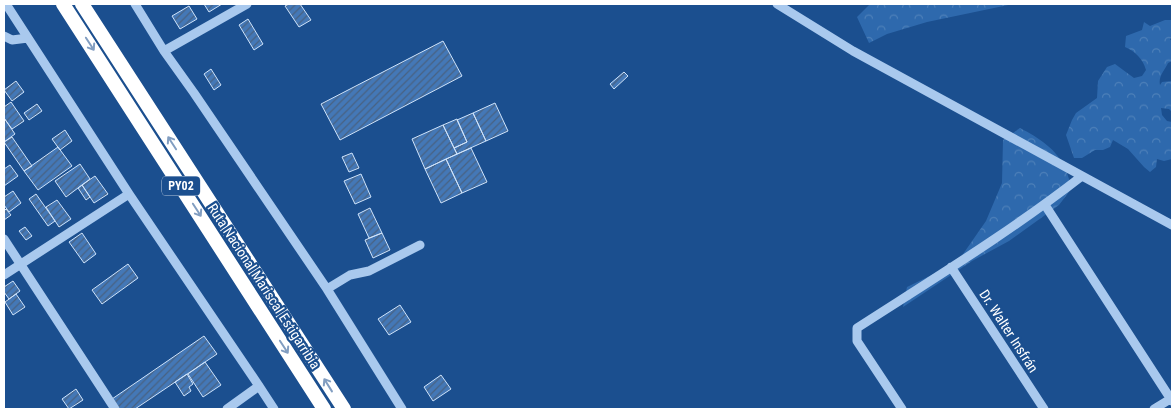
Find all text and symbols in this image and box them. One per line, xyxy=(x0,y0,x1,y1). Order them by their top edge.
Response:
one-way arrow xyxy=(85,37,95,51)
one-way arrow xyxy=(167,137,177,151)
road number: PY02 xyxy=(162,177,200,196)
street label: Ruta Nacional Mariscal Estigarribia xyxy=(204,200,324,372)
one-way arrow xyxy=(192,203,202,217)
street label: Dr. Walter Insfrán xyxy=(976,287,1042,375)
one-way arrow xyxy=(280,340,290,354)
one-way arrow xyxy=(323,378,333,392)

